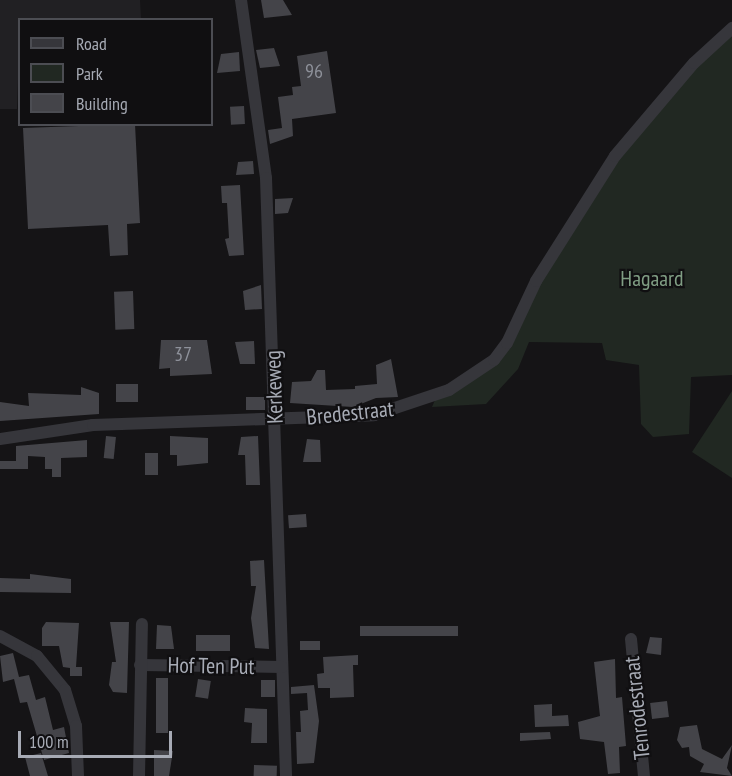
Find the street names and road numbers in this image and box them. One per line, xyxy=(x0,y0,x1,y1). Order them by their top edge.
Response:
street label: Kerkeweg xyxy=(260,350,288,424)
street label: Bredestraat xyxy=(305,395,395,431)
street label: Hof Ten Put xyxy=(167,652,255,680)
street label: Tenrodestraat xyxy=(618,655,656,761)

